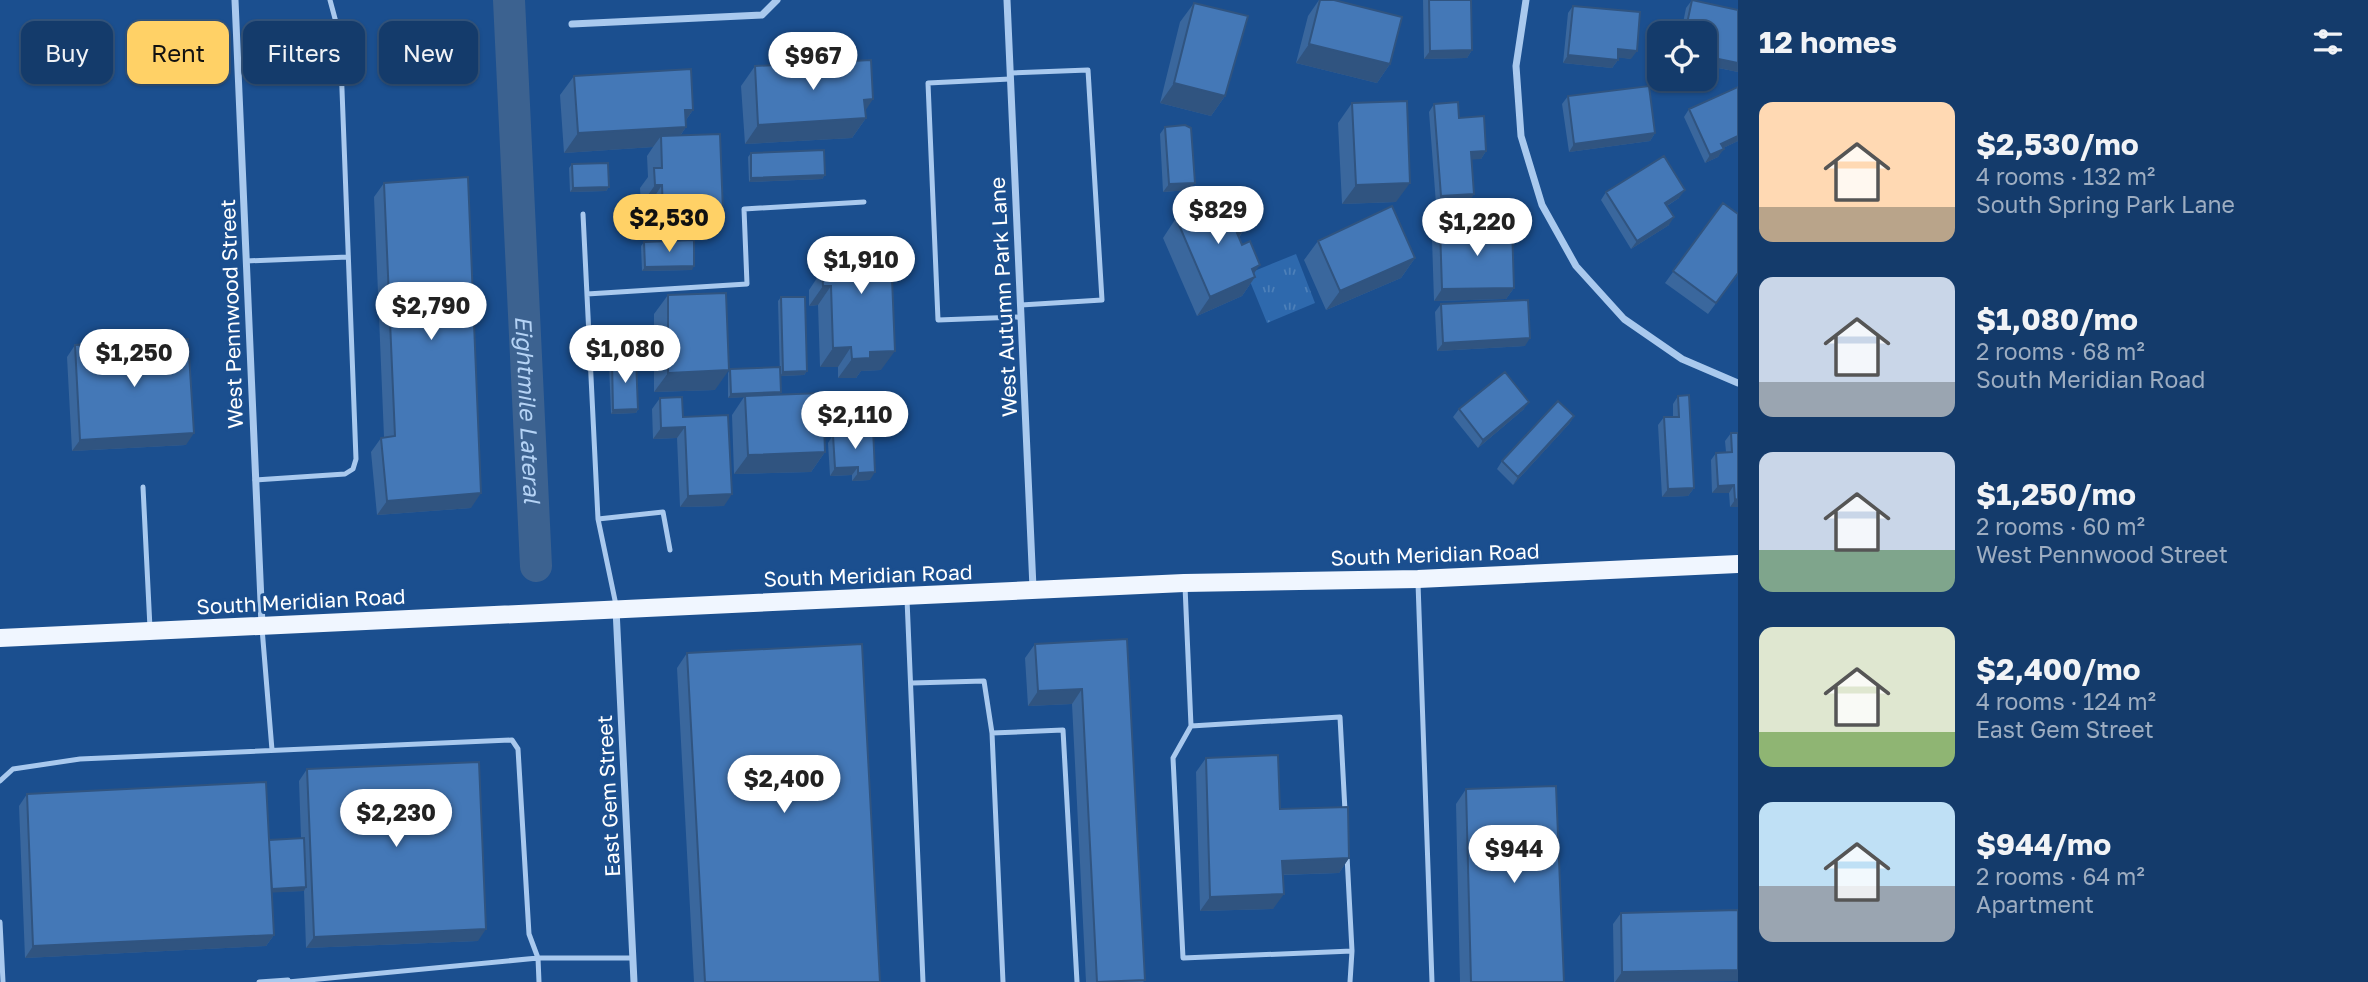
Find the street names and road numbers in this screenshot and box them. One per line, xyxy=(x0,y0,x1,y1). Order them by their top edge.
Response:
street label: West Autumn Park Lane xyxy=(984,176,1022,418)
street label: West Pennwood Street xyxy=(214,199,248,429)
street label: South Meridian Road xyxy=(1330,537,1540,571)
street label: South Meridian Road xyxy=(763,558,973,592)
street label: South Meridian Road xyxy=(196,583,406,619)
street label: East Gem Street xyxy=(591,714,625,878)

